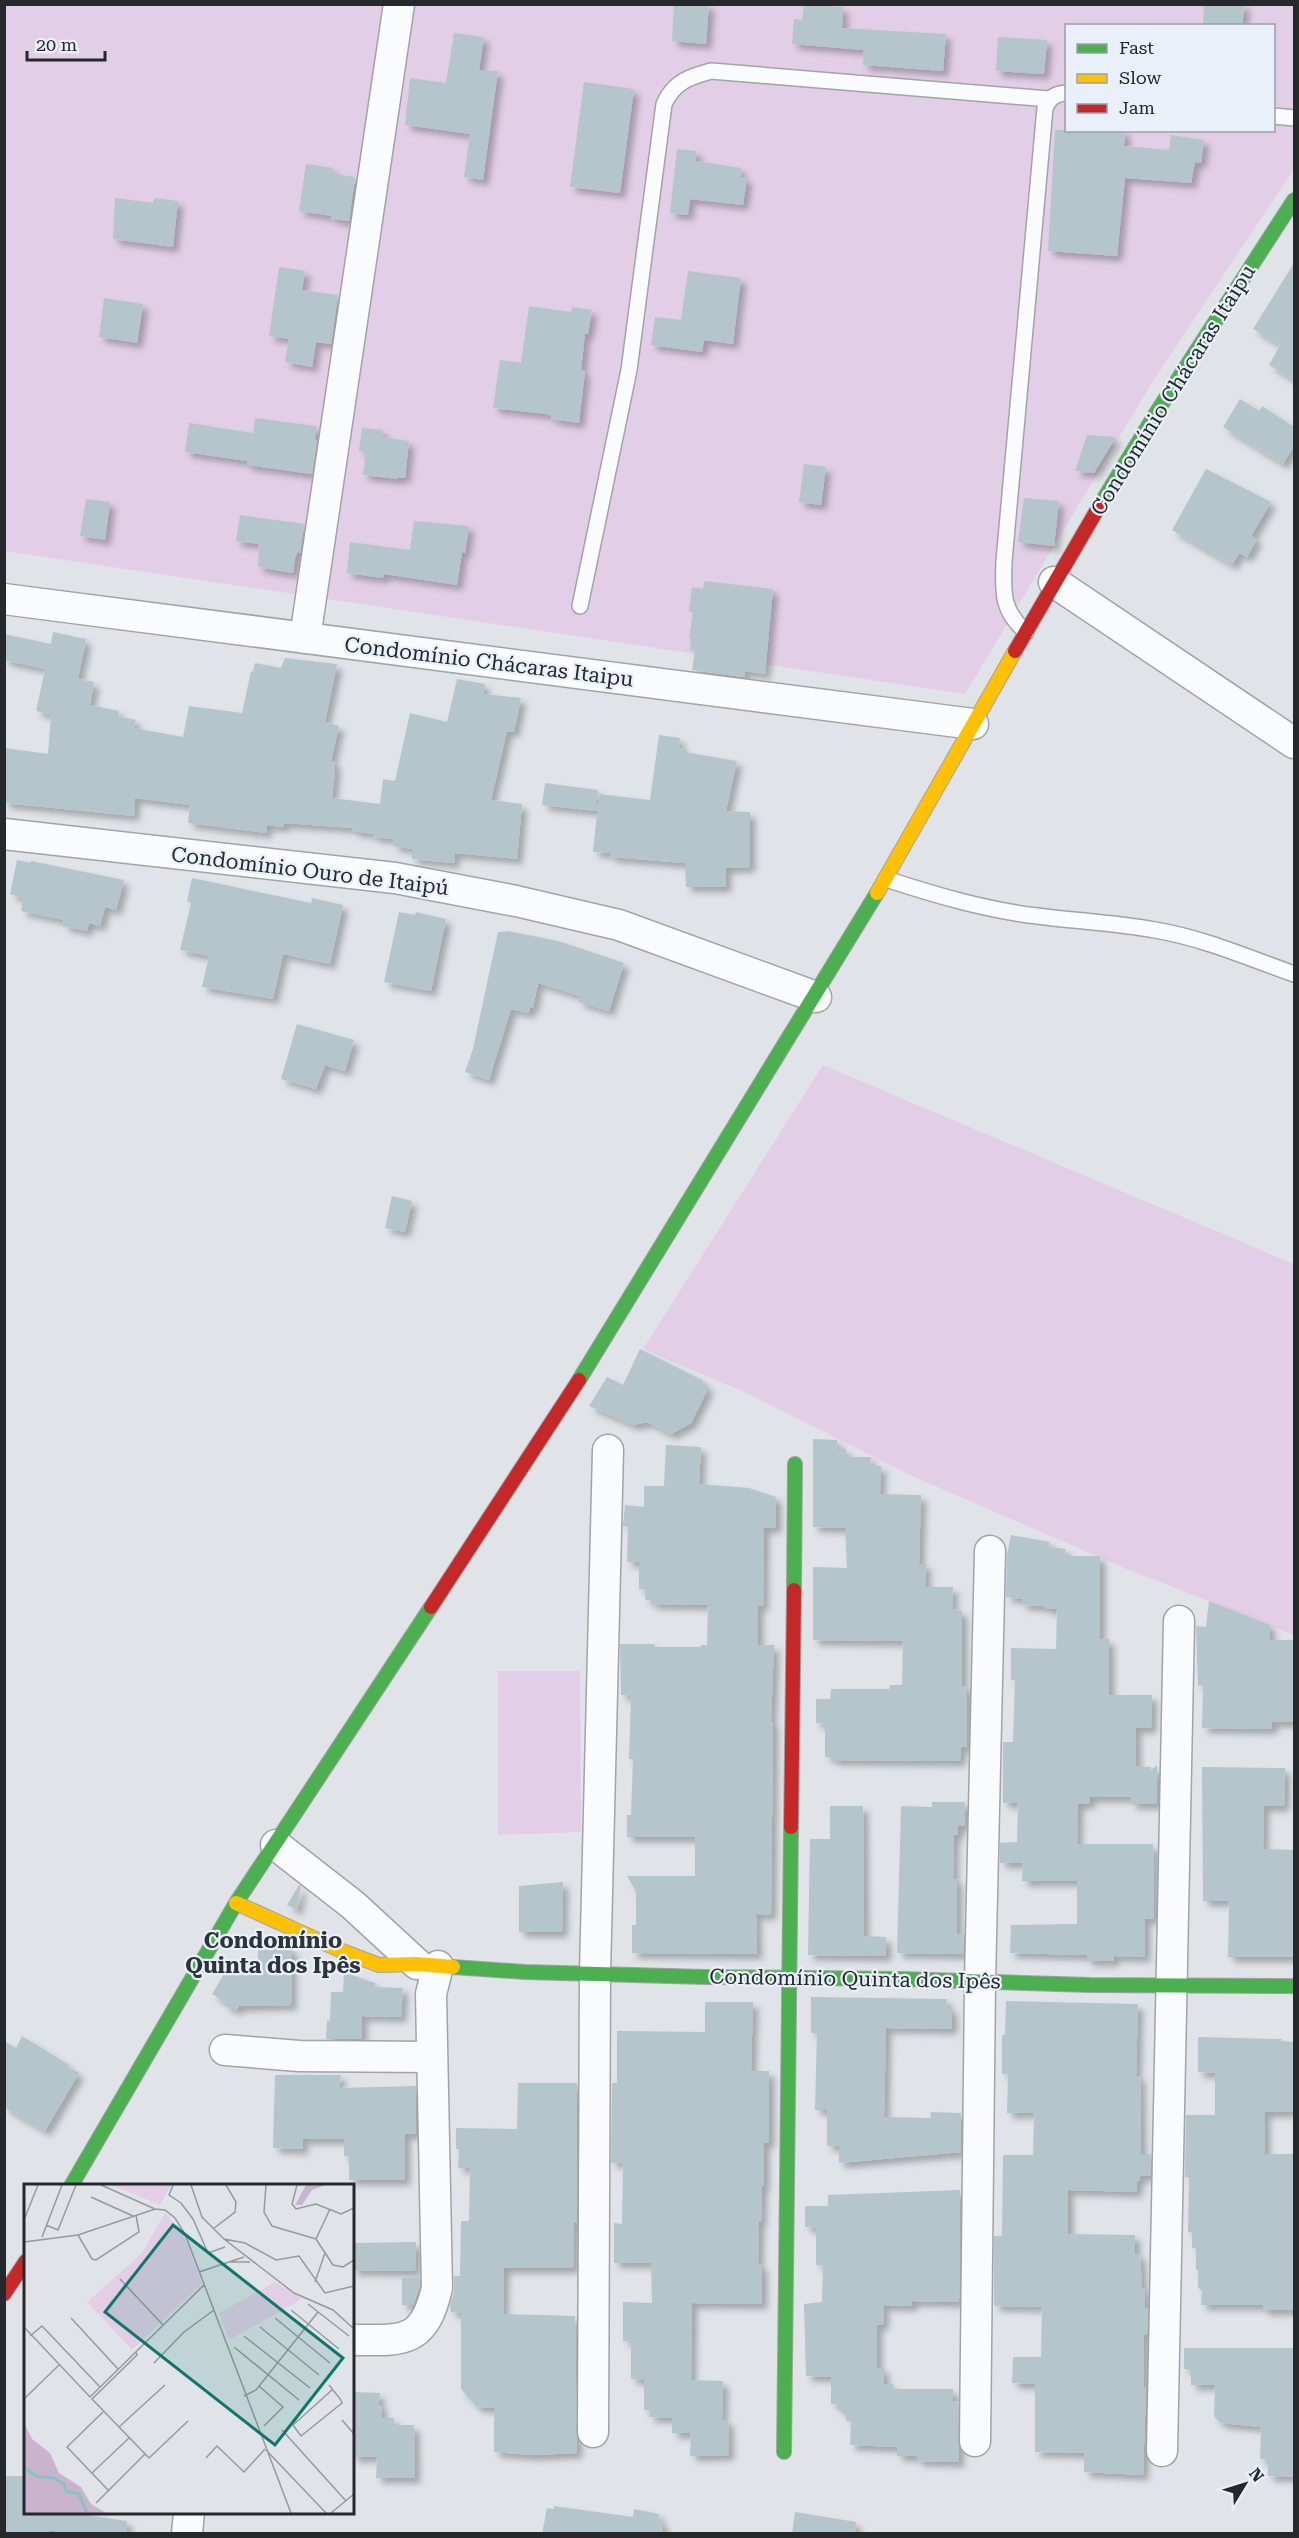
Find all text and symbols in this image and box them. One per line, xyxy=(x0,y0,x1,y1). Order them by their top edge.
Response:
scale bar xyxy=(27,24,105,62)
legend xyxy=(1065,24,1275,132)
text: 20 m xyxy=(36,34,77,55)
text: Fast xyxy=(1119,37,1154,58)
text: Slow xyxy=(1119,67,1161,88)
text: Jam xyxy=(1119,97,1155,118)
street label: Condomínio Chácaras Itaipu xyxy=(1086,260,1260,520)
street label: Condomínio Chácaras Itaipu xyxy=(343,632,635,692)
street label: Condomínio Ouro de Itaipú xyxy=(170,842,450,900)
district label: Condomínio Quinta dos Ipês xyxy=(185,1928,361,1978)
street label: Condomínio Quinta dos Ipês xyxy=(709,1964,1001,1994)
inset map xyxy=(24,2184,354,2514)
north arrow xyxy=(1215,2454,1275,2514)
text: N xyxy=(1245,2464,1268,2486)

